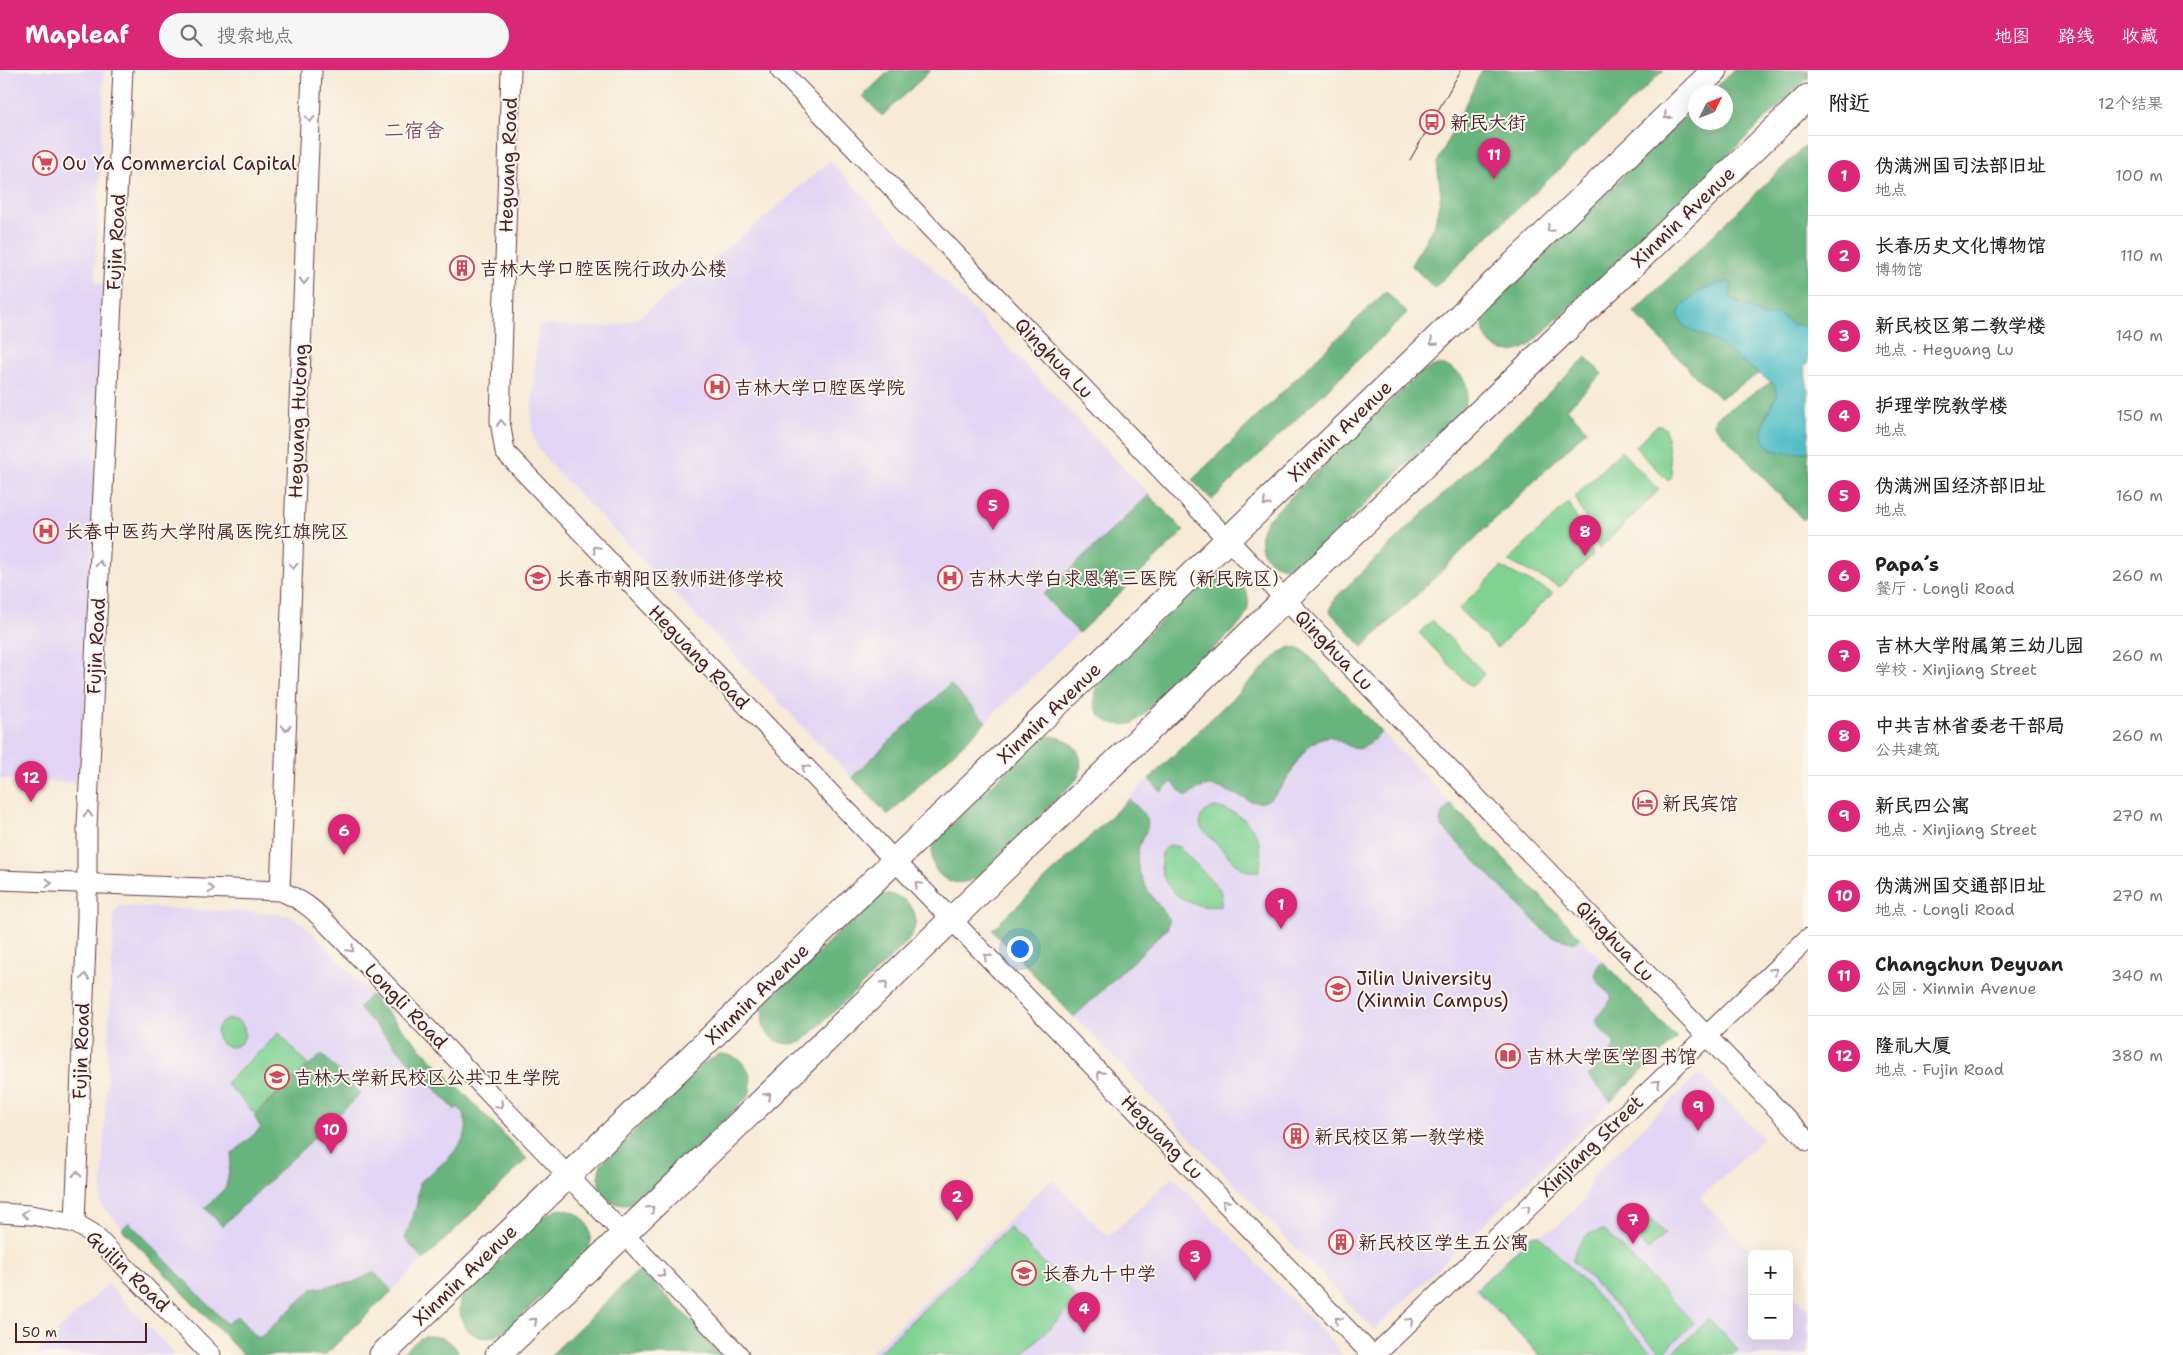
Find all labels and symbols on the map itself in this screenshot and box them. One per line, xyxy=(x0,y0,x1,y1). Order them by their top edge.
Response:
north arrow xyxy=(1688,85,1733,130)
street label: Heguang Road xyxy=(493,97,523,233)
bus stop icon: 新民大街 xyxy=(1419,109,1445,135)
place label: 新民大街 xyxy=(1450,110,1526,135)
one-way arrow xyxy=(1664,110,1673,119)
one-way arrow xyxy=(305,115,316,123)
district label: 二宿舍 xyxy=(384,117,444,143)
pin: 11 xyxy=(1478,138,1510,179)
supermarket icon: Ou Ya Commercial Capital xyxy=(32,150,58,176)
place label: Ou Ya Commercial Capital xyxy=(62,151,297,176)
street label: Xinmin Avenue xyxy=(1626,161,1740,273)
street label: Fujin Road xyxy=(101,193,131,291)
one-way arrow xyxy=(1547,223,1556,232)
building icon: 吉林大学口腔医院行政办公楼 xyxy=(449,255,475,281)
place label: 吉林大学口腔医院行政办公楼 xyxy=(480,256,727,281)
one-way arrow xyxy=(298,277,309,285)
street label: Qinghua Lu xyxy=(1009,312,1099,404)
one-way arrow xyxy=(1430,336,1439,345)
street label: Heguang Hutong xyxy=(283,343,313,499)
hospital icon: 吉林大学口腔医学院 xyxy=(704,374,730,400)
place label: 吉林大学口腔医学院 xyxy=(734,375,905,400)
street label: Xinmin Avenue xyxy=(1283,375,1397,487)
one-way arrow xyxy=(496,419,507,427)
pin: 5 xyxy=(977,489,1009,530)
one-way arrow xyxy=(1263,497,1272,506)
pin: 8 xyxy=(1569,515,1601,556)
hospital icon: 长春中医药大学附属医院红旗院区 xyxy=(33,518,59,544)
place label: 长春中医药大学附属医院红旗院区 xyxy=(64,519,349,544)
one-way arrow xyxy=(593,546,602,555)
one-way arrow xyxy=(95,560,105,568)
one-way arrow xyxy=(287,562,298,570)
school or university icon: 长春市朝阳区教师进修学校 xyxy=(525,565,551,591)
hospital icon: 吉林大学白求恩第三医院（新民院区） xyxy=(937,565,963,591)
place label: 长春市朝阳区教师进修学校 xyxy=(556,566,784,591)
place label: 吉林大学白求恩第三医院（新民院区） xyxy=(968,566,1291,591)
street label: Fujin Road xyxy=(81,597,111,695)
street label: Heguang Road xyxy=(643,600,755,714)
street label: Qinghua Lu xyxy=(1289,604,1379,696)
street label: Xinmin Avenue xyxy=(992,657,1106,769)
one-way arrow xyxy=(281,724,291,732)
pin: 12 xyxy=(15,761,47,802)
one-way arrow xyxy=(802,764,811,773)
hotel icon: 新民宾馆 xyxy=(1632,790,1658,816)
place label: 新民宾馆 xyxy=(1662,791,1738,816)
one-way arrow xyxy=(82,810,93,818)
pin: 6 xyxy=(328,814,360,855)
one-way arrow xyxy=(45,877,53,888)
one-way arrow xyxy=(915,881,924,890)
one-way arrow xyxy=(208,884,215,894)
pin: 1 xyxy=(1265,888,1297,929)
street label: Qinghua Lu xyxy=(1570,895,1660,987)
your location xyxy=(1007,936,1033,962)
street label: Xinmin Avenue xyxy=(700,938,814,1050)
one-way arrow xyxy=(345,944,354,953)
one-way arrow xyxy=(984,953,993,962)
street label: Longli Road xyxy=(359,958,453,1054)
place label: Jilin University (Xinmin Campus) xyxy=(1356,966,1508,1013)
one-way arrow xyxy=(1768,968,1777,977)
one-way arrow xyxy=(79,972,90,980)
school or university icon: Jilin University (Xinmin Campus) xyxy=(1325,976,1351,1002)
one-way arrow xyxy=(880,980,889,989)
street label: Fujin Road xyxy=(67,1002,95,1100)
library icon: 吉林大学医学图书馆 xyxy=(1495,1043,1521,1069)
place label: 吉林大学医学图书馆 xyxy=(1526,1044,1697,1069)
school or university icon: 吉林大学新民校区公共卫生学院 xyxy=(264,1064,290,1090)
place label: 吉林大学新民校区公共卫生学院 xyxy=(294,1065,560,1090)
one-way arrow xyxy=(1097,1070,1106,1079)
one-way arrow xyxy=(1651,1080,1660,1089)
street label: Heguang Lu xyxy=(1115,1089,1209,1185)
street label: Xinjiang Street xyxy=(1533,1090,1649,1202)
pin: 9 xyxy=(1682,1090,1714,1131)
one-way arrow xyxy=(762,1093,771,1102)
one-way arrow xyxy=(494,1099,503,1108)
pin: 10 xyxy=(315,1113,347,1154)
building icon: 新民校区第一教学楼 xyxy=(1283,1123,1309,1149)
place label: 新民校区第一教学楼 xyxy=(1314,1124,1485,1149)
one-way arrow xyxy=(71,1170,82,1178)
pin: 2 xyxy=(941,1180,973,1221)
one-way arrow xyxy=(1222,1200,1231,1209)
pin: 7 xyxy=(1617,1203,1649,1244)
one-way arrow xyxy=(1521,1205,1530,1214)
one-way arrow xyxy=(645,1206,654,1215)
one-way arrow xyxy=(21,1209,29,1220)
street label: Xinmin Avenue xyxy=(408,1219,522,1331)
street label: Guilin Road xyxy=(81,1225,175,1317)
building icon: 新民校区学生五公寓 xyxy=(1328,1229,1354,1255)
place label: 新民校区学生五公寓 xyxy=(1358,1230,1529,1255)
pin: 3 xyxy=(1179,1240,1211,1281)
school or university icon: 长春九十中学 xyxy=(1011,1260,1037,1286)
place label: 长春九十中学 xyxy=(1042,1261,1156,1286)
one-way arrow xyxy=(656,1269,665,1278)
pin: 4 xyxy=(1068,1292,1100,1333)
one-way arrow xyxy=(1335,1317,1344,1326)
one-way arrow xyxy=(528,1318,537,1327)
one-way arrow xyxy=(1404,1318,1413,1327)
scale bar xyxy=(15,1320,148,1343)

